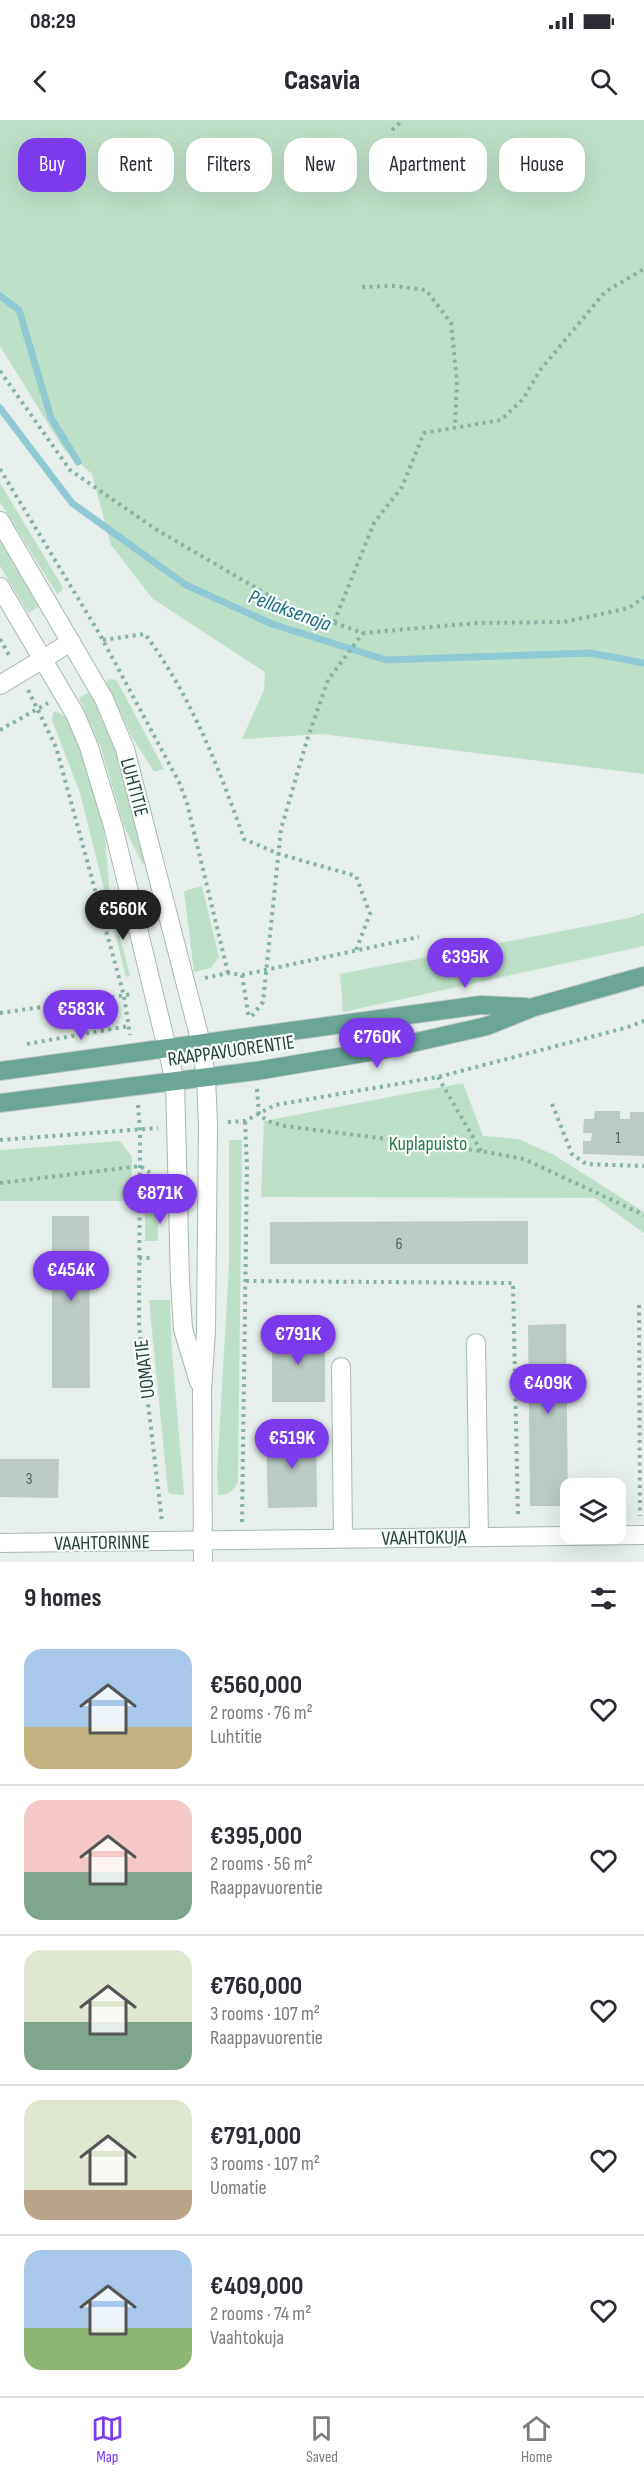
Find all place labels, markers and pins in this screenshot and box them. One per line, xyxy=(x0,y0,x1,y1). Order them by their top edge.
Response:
pin: €560K xyxy=(81,890,165,941)
pin: €395K xyxy=(423,938,507,989)
pin: €583K xyxy=(39,990,123,1041)
pin: €760K xyxy=(335,1018,419,1069)
pin: €871K xyxy=(118,1174,202,1225)
pin: €454K xyxy=(29,1251,113,1302)
pin: €791K xyxy=(256,1315,340,1366)
pin: €409K xyxy=(506,1364,590,1415)
pin: €519K xyxy=(250,1419,334,1470)

